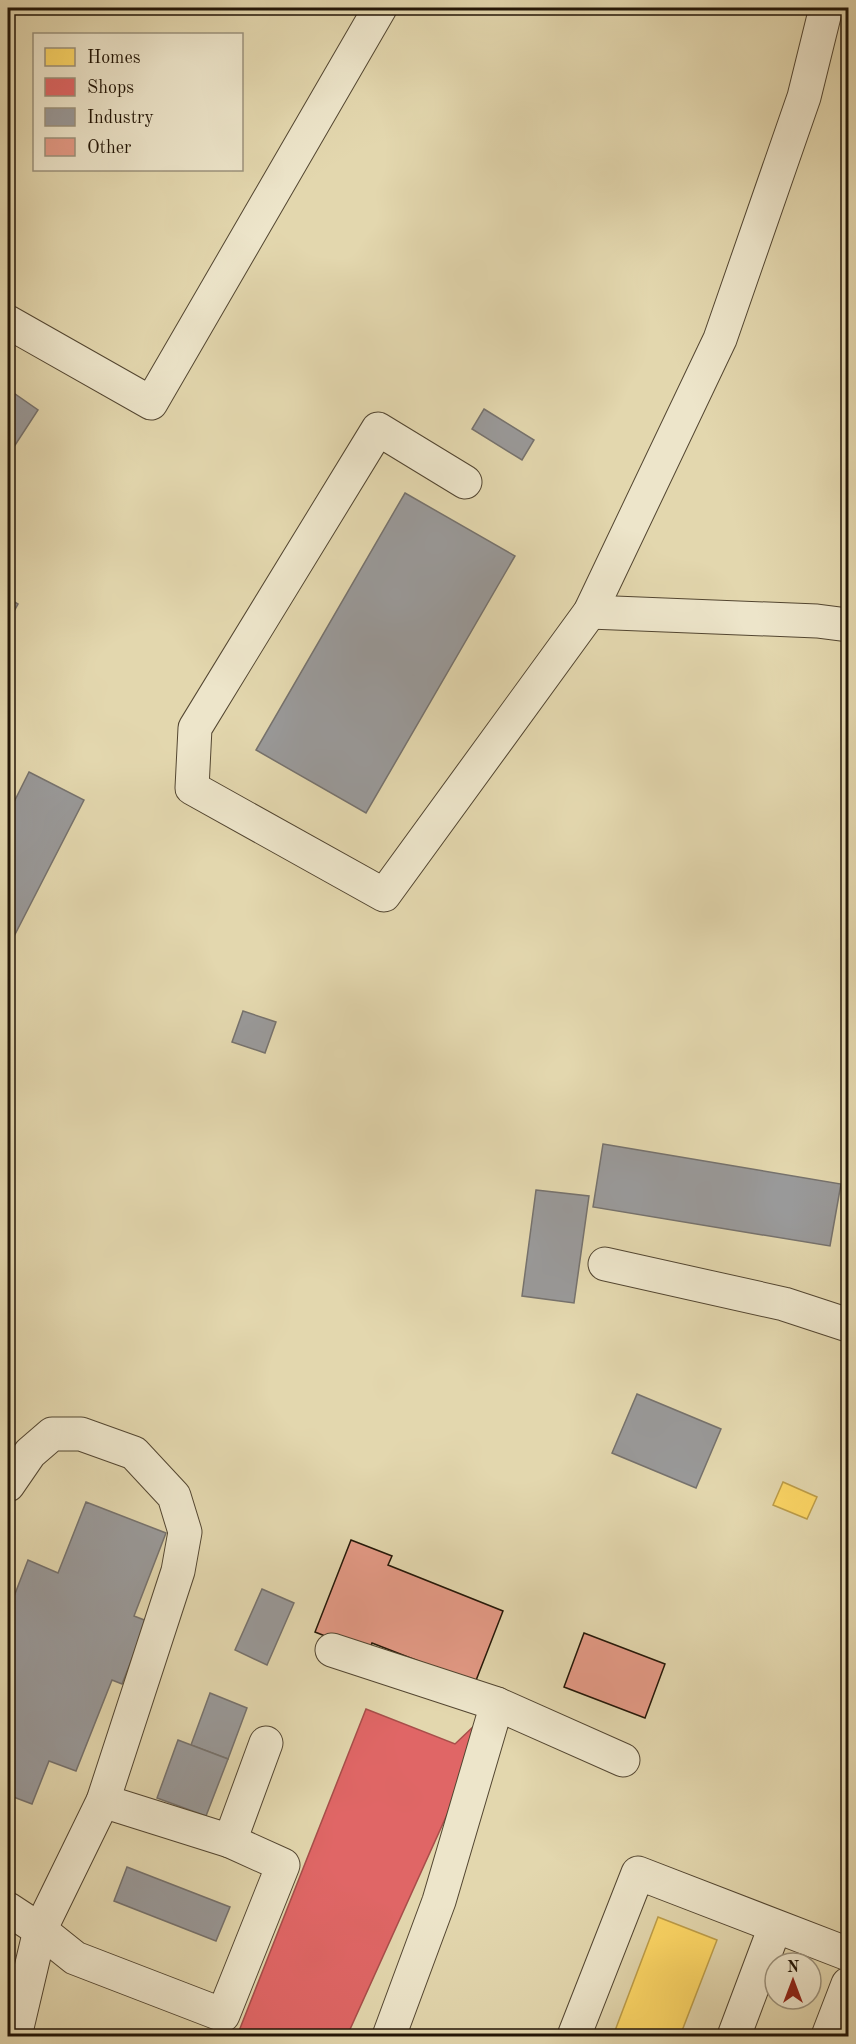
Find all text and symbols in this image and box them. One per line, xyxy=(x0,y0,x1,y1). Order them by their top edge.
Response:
legend xyxy=(33,33,243,171)
text: Homes xyxy=(87,49,141,67)
text: Shops xyxy=(87,79,134,97)
text: Industry xyxy=(87,109,154,127)
text: Other xyxy=(87,139,132,157)
north arrow xyxy=(763,1951,823,2011)
text: N xyxy=(787,1960,800,1976)

